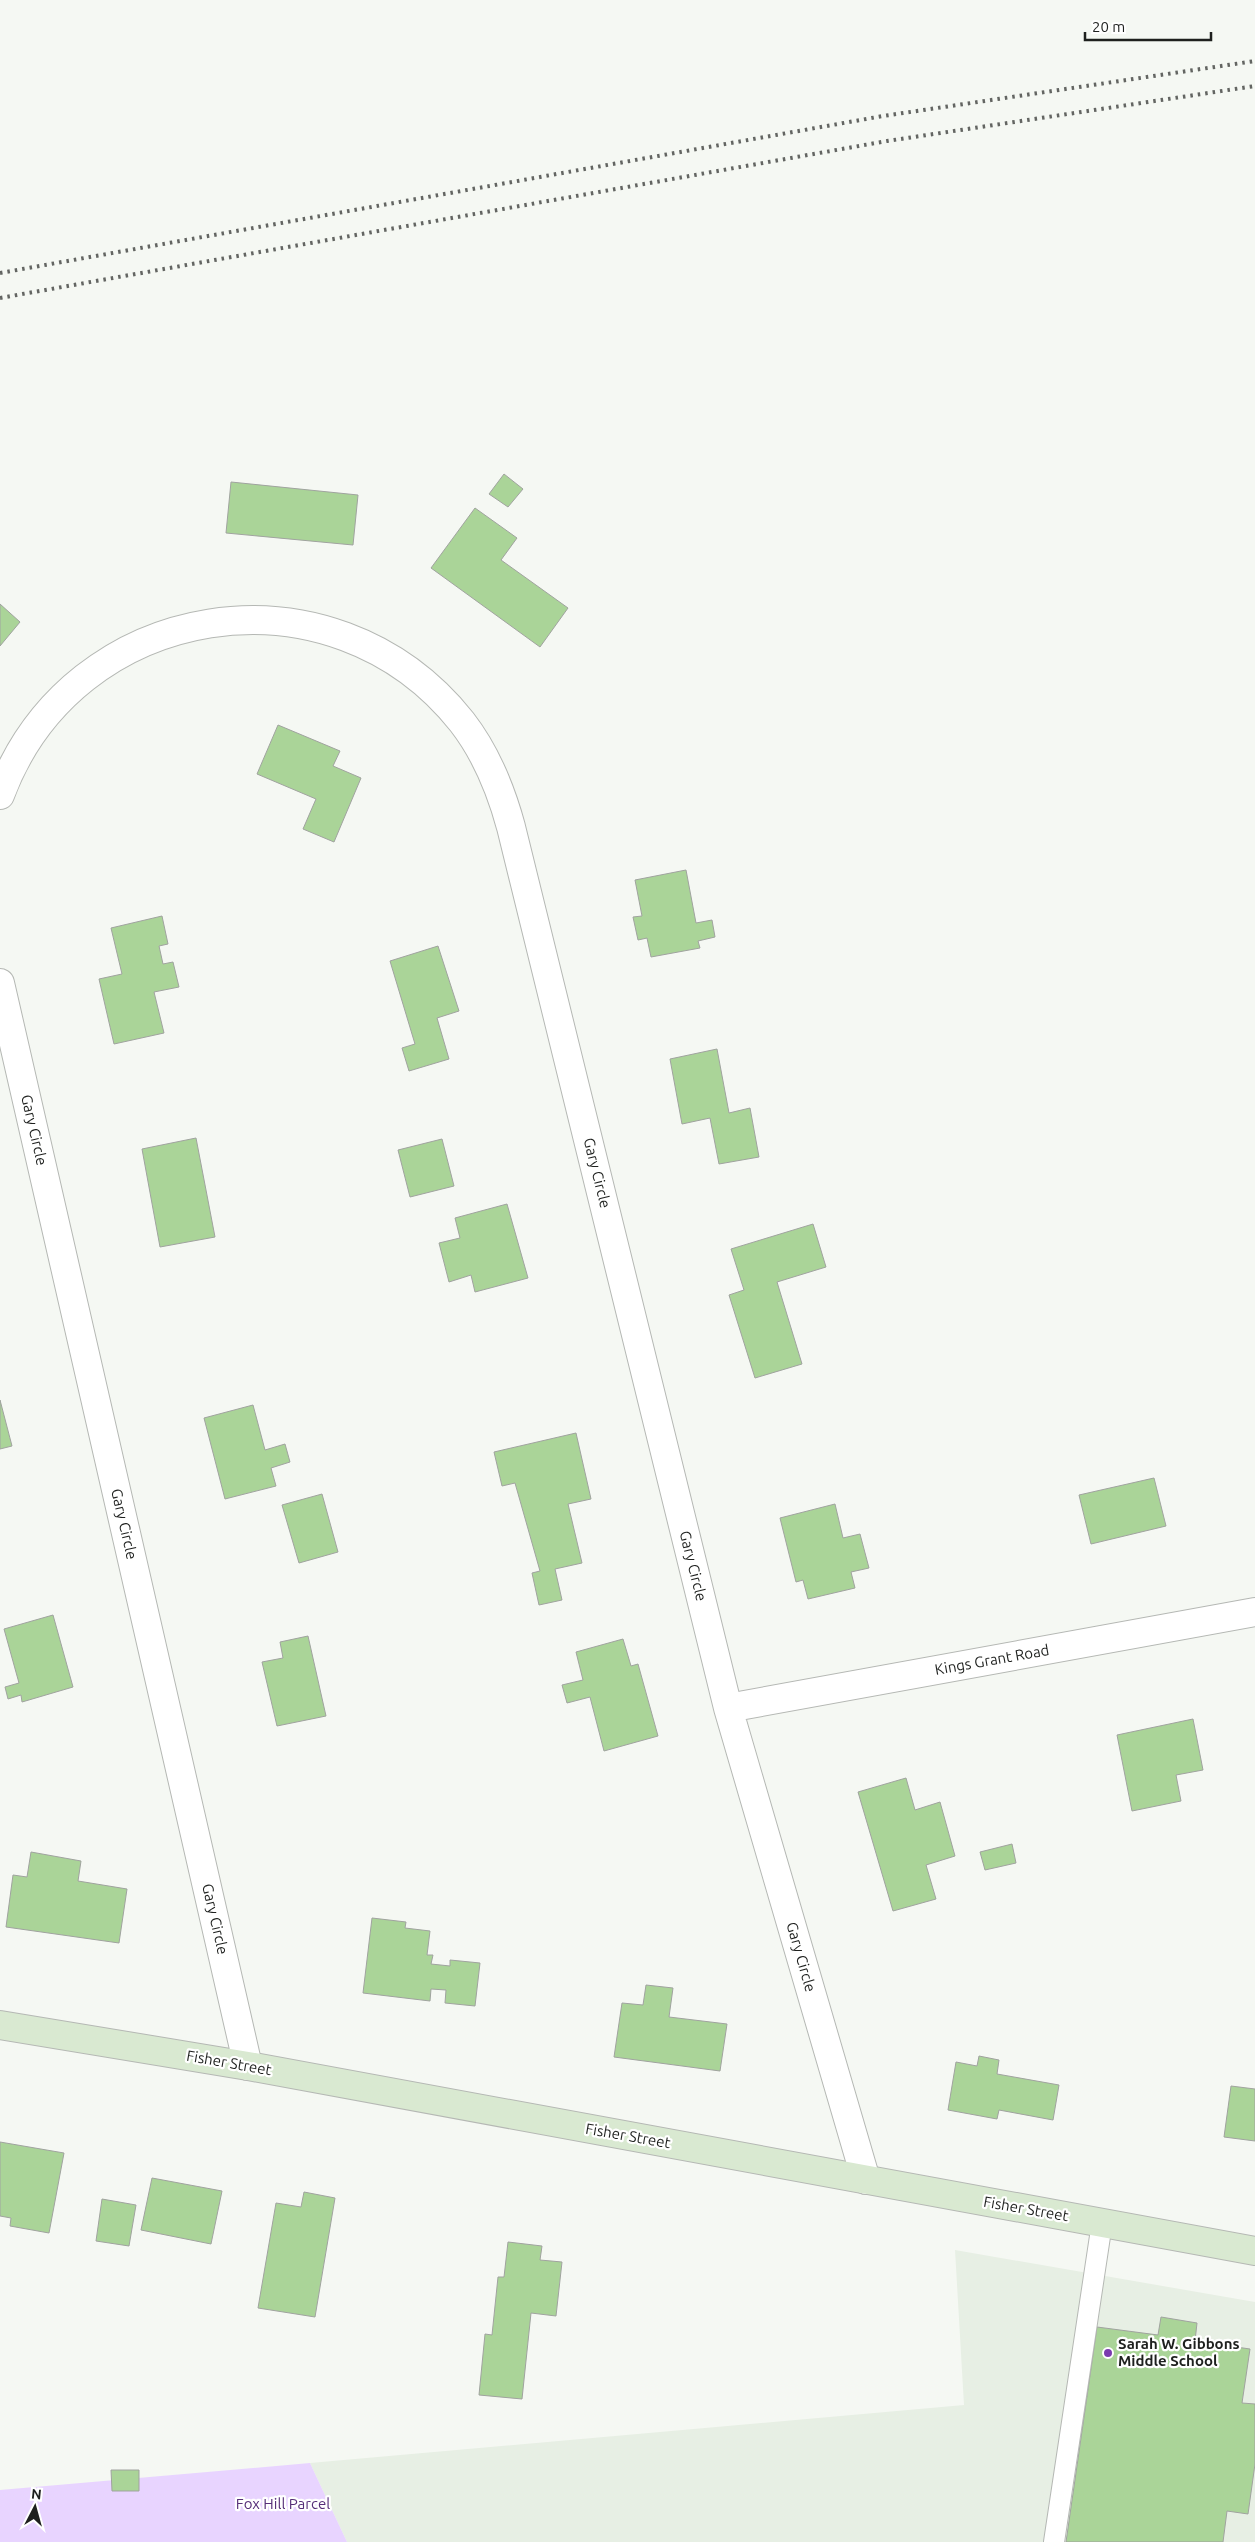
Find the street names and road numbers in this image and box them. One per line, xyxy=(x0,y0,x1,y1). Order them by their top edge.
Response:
street label: Gary Circle xyxy=(18,1093,51,1167)
street label: Gary Circle xyxy=(581,1136,614,1210)
street label: Gary Circle xyxy=(108,1487,141,1561)
street label: Gary Circle xyxy=(677,1529,710,1603)
street label: Kings Grant Road xyxy=(933,1641,1051,1678)
street label: Gary Circle xyxy=(199,1882,232,1956)
street label: Gary Circle xyxy=(783,1920,820,1994)
street label: Fisher Street xyxy=(185,2047,273,2078)
street label: Fisher Street xyxy=(584,2120,672,2151)
street label: Fisher Street xyxy=(982,2193,1070,2224)

